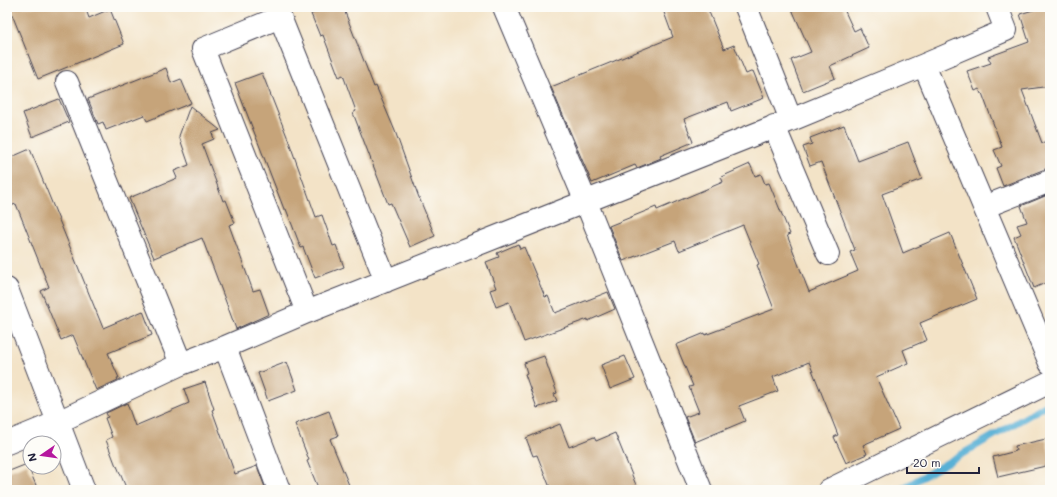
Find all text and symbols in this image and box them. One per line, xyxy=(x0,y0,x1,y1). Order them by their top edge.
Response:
north arrow xyxy=(22,435,62,475)
scale bar xyxy=(907,449,979,475)
text: N xyxy=(24,452,40,463)
text: 20 m xyxy=(913,454,941,470)

